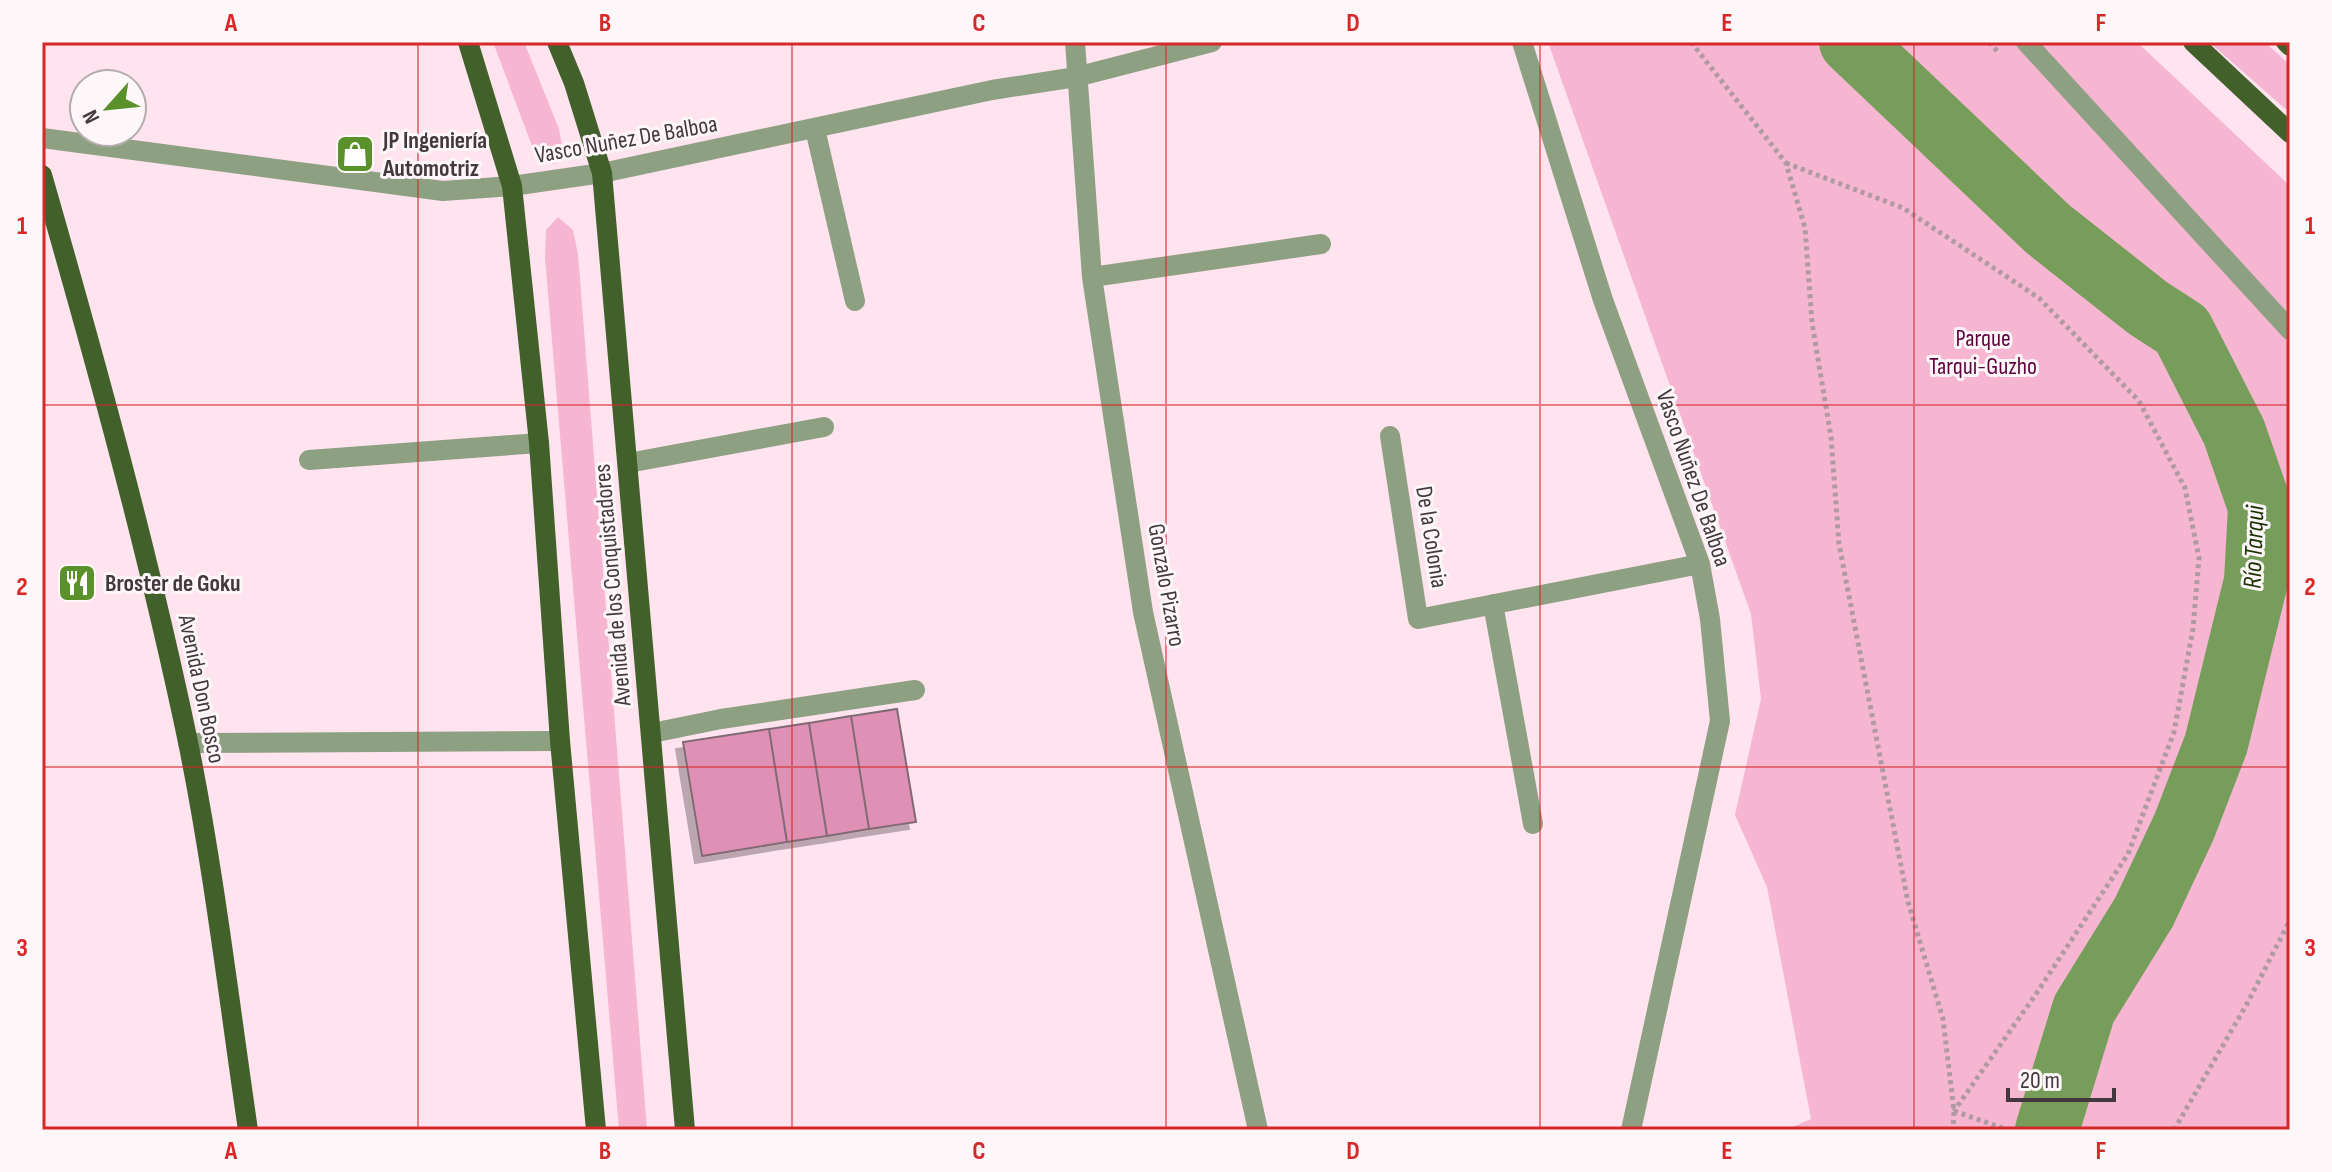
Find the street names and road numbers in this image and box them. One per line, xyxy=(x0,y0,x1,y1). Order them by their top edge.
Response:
street label: Vasco Nuñez De Balboa xyxy=(533,109,720,170)
street label: Vasco Nuñez De Balboa xyxy=(1650,386,1737,570)
street label: Avenida de los Conquistadores xyxy=(587,463,638,708)
street label: De la Colonia xyxy=(1409,484,1454,590)
street label: Gonzalo Pizarro xyxy=(1141,521,1192,649)
street label: Avenida Don Bosco xyxy=(171,611,231,766)

